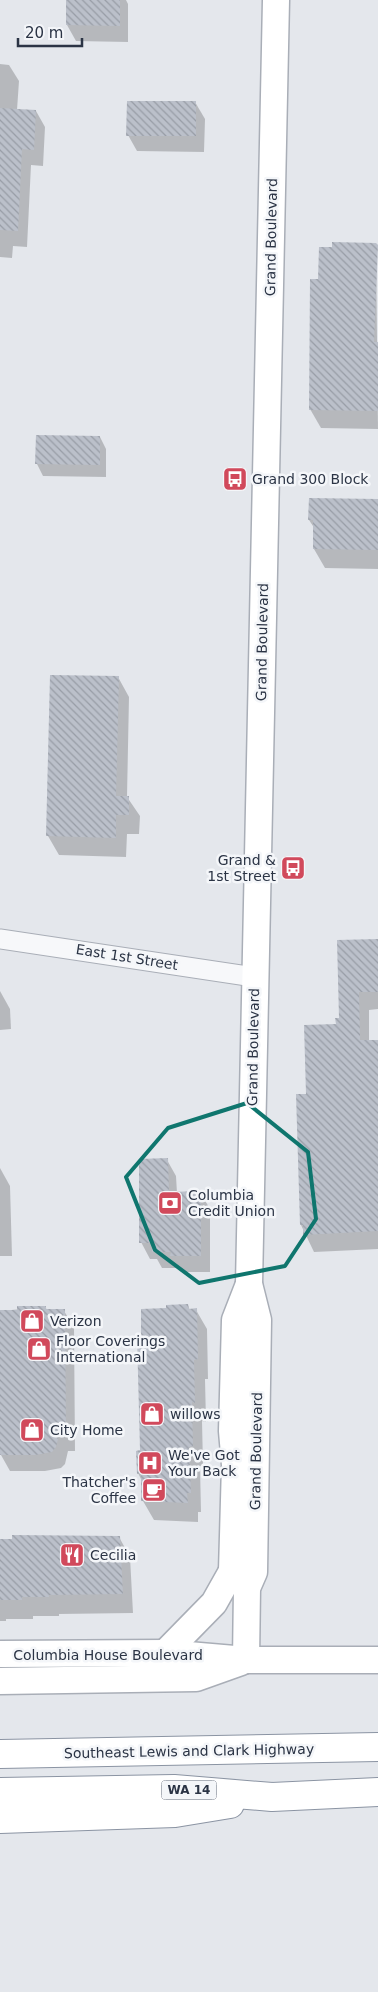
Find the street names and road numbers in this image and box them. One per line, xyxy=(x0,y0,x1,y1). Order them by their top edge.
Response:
street label: Grand Boulevard xyxy=(262,178,280,296)
street label: Grand Boulevard xyxy=(253,583,271,701)
street label: East 1st Street xyxy=(75,941,180,973)
street label: Grand Boulevard xyxy=(244,988,262,1106)
street label: Grand Boulevard xyxy=(247,1392,265,1510)
street label: Columbia House Boulevard xyxy=(13,1647,203,1663)
street label: Southeast Lewis and Clark Highway xyxy=(64,1741,314,1761)
road number: WA 14 xyxy=(162,1780,216,1800)

